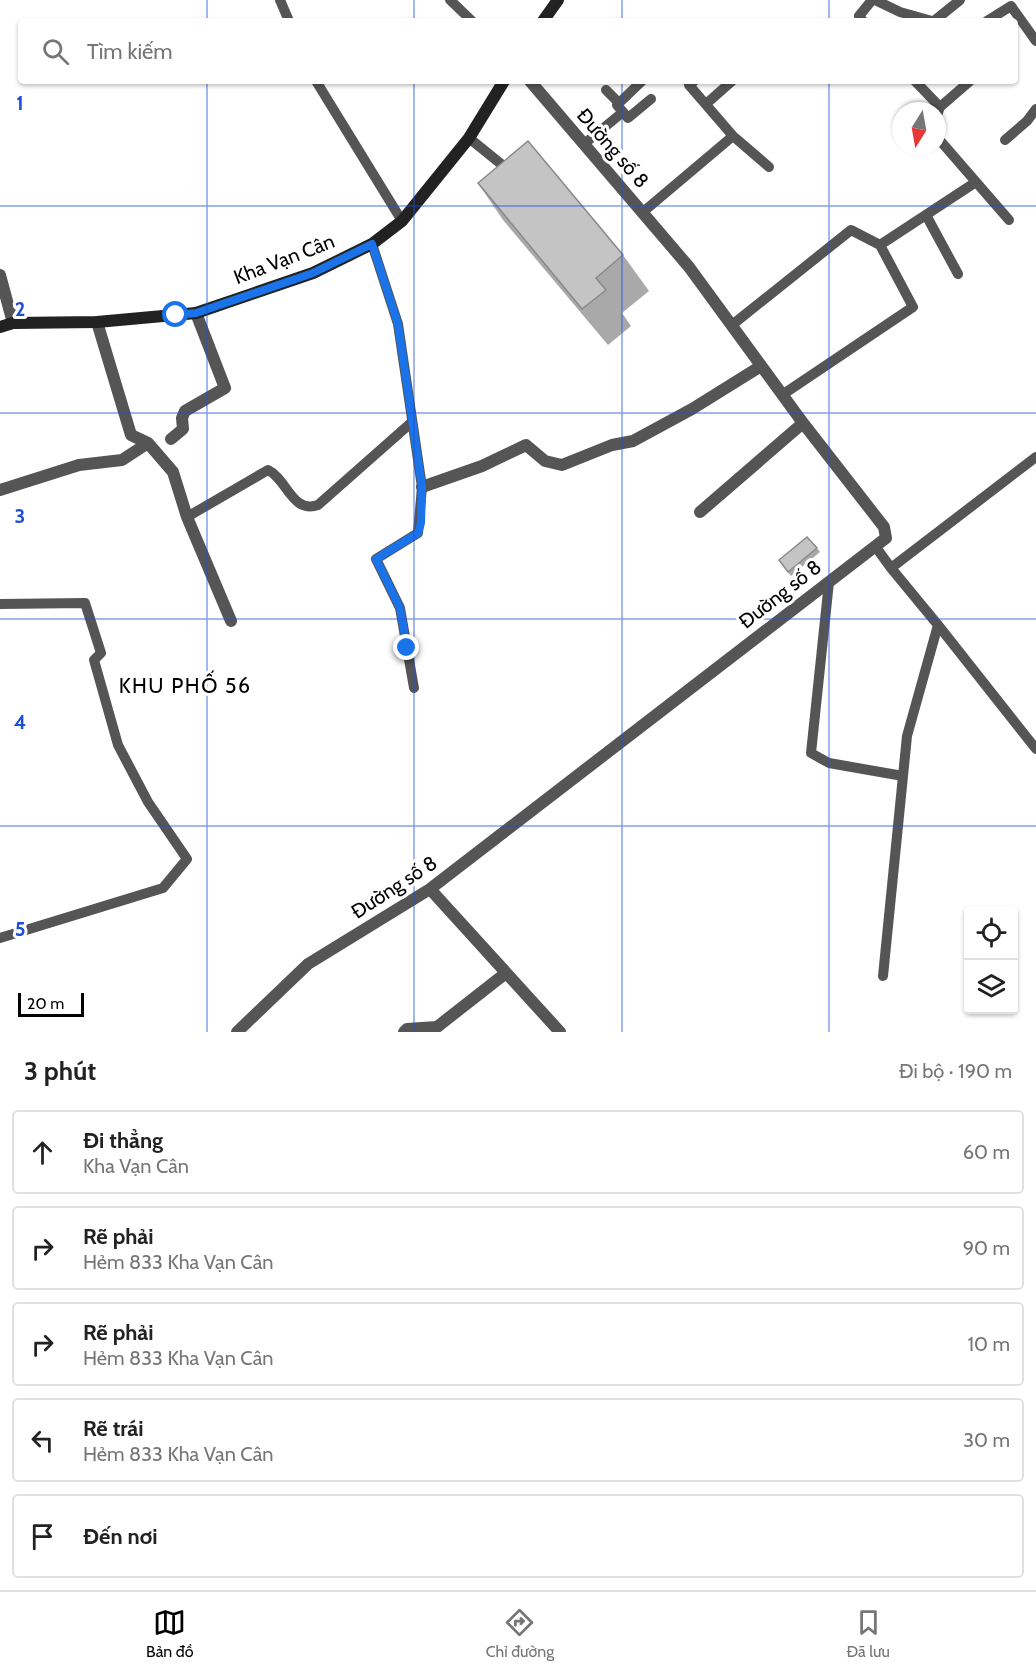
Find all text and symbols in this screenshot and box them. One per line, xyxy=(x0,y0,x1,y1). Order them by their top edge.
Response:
search box xyxy=(18,18,1018,84)
icon: search xyxy=(39,35,72,68)
text: Tìm kiếm xyxy=(87,38,173,65)
text: 1 xyxy=(16,91,24,115)
north arrow xyxy=(892,102,946,156)
street label: Đường số 8 xyxy=(572,103,654,193)
street label: Kha Vạn Cân xyxy=(230,229,338,289)
text: 2 xyxy=(15,297,25,321)
route start xyxy=(162,301,188,327)
text: 3 xyxy=(15,504,25,528)
street label: Đường số 8 xyxy=(734,554,826,634)
route end xyxy=(393,634,419,660)
district label: KHU PHỐ 56 xyxy=(119,670,251,698)
text: 4 xyxy=(14,710,26,734)
street label: Đường số 8 xyxy=(347,850,441,924)
map controls xyxy=(964,906,1018,1014)
button: locate xyxy=(964,906,1018,960)
text: 5 xyxy=(15,917,25,941)
button: layers xyxy=(964,960,1018,1014)
scale bar xyxy=(18,990,84,1018)
text: 20 m xyxy=(27,994,64,1013)
text: 3 phút xyxy=(24,1055,96,1087)
text: Đi bộ · 190 m xyxy=(899,1059,1012,1083)
text: Đi thẳng xyxy=(83,1127,163,1154)
icon: ahead xyxy=(26,1136,59,1169)
text: 60 m xyxy=(963,1140,1010,1164)
text: Kha Vạn Cân xyxy=(83,1154,189,1178)
text: Rẽ phải xyxy=(83,1223,154,1250)
icon: right xyxy=(26,1232,59,1265)
text: 90 m xyxy=(963,1236,1010,1260)
text: Hẻm 833 Kha Vạn Cân xyxy=(83,1250,273,1274)
text: Rẽ phải xyxy=(83,1319,154,1346)
icon: right xyxy=(26,1328,59,1361)
text: 10 m xyxy=(967,1332,1010,1356)
text: Hẻm 833 Kha Vạn Cân xyxy=(83,1346,273,1370)
text: Rẽ trái xyxy=(83,1415,144,1442)
icon: left xyxy=(26,1424,59,1457)
text: 30 m xyxy=(963,1428,1010,1452)
text: Hẻm 833 Kha Vạn Cân xyxy=(83,1442,273,1466)
icon: arrive xyxy=(26,1520,59,1553)
text: Đến nơi xyxy=(83,1523,157,1550)
tab: Bản đồ xyxy=(146,1606,194,1661)
tab: Chỉ đường xyxy=(486,1606,554,1661)
tab: Đã lưu xyxy=(846,1606,890,1661)

